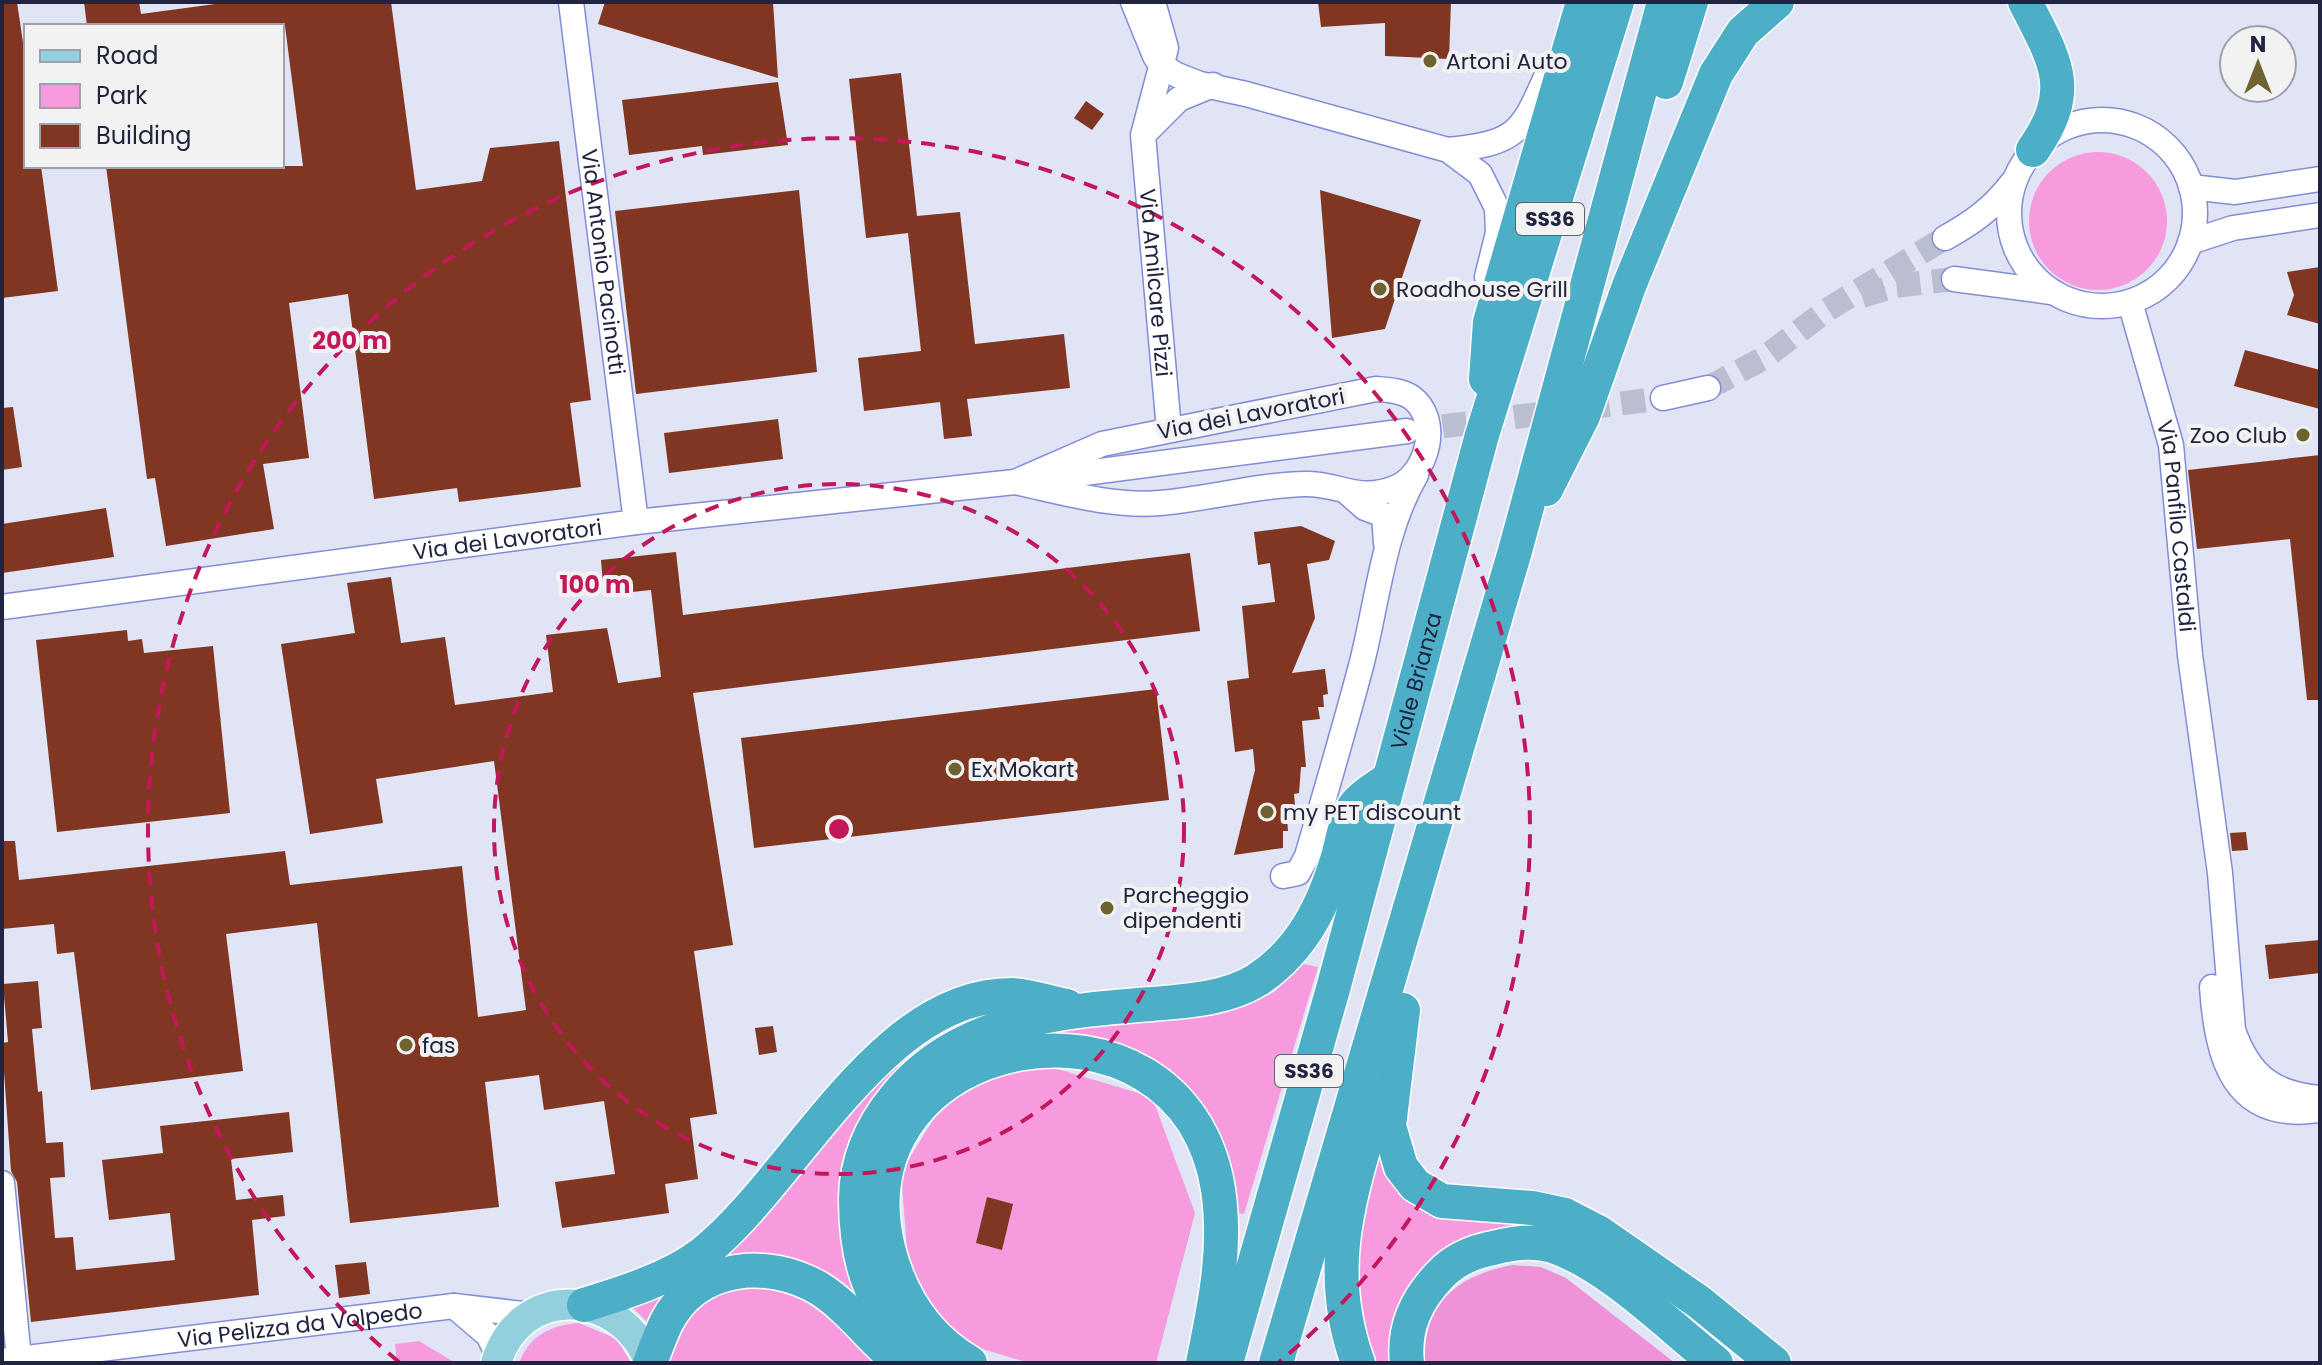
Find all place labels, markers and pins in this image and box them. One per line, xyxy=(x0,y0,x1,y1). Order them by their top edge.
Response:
place label: Artoni Auto xyxy=(1446,46,1568,77)
marker: Artoni Auto xyxy=(1421,52,1439,70)
place label: Roadhouse Grill xyxy=(1396,274,1568,305)
marker: Roadhouse Grill xyxy=(1371,280,1389,298)
place label: Zoo Club xyxy=(2190,420,2287,451)
marker: Zoo Club xyxy=(2294,426,2312,444)
place label: Ex Mokart xyxy=(971,754,1074,785)
marker: Ex Mokart xyxy=(946,760,964,778)
place label: my PET discount xyxy=(1283,797,1461,828)
marker: my PET discount xyxy=(1258,803,1276,821)
centre of rings xyxy=(825,815,853,843)
place label: Parcheggio dipendenti xyxy=(1123,880,1249,936)
marker: Parcheggio dipendenti xyxy=(1098,899,1116,917)
place label: fas xyxy=(422,1030,456,1061)
marker: fas xyxy=(397,1036,415,1054)

